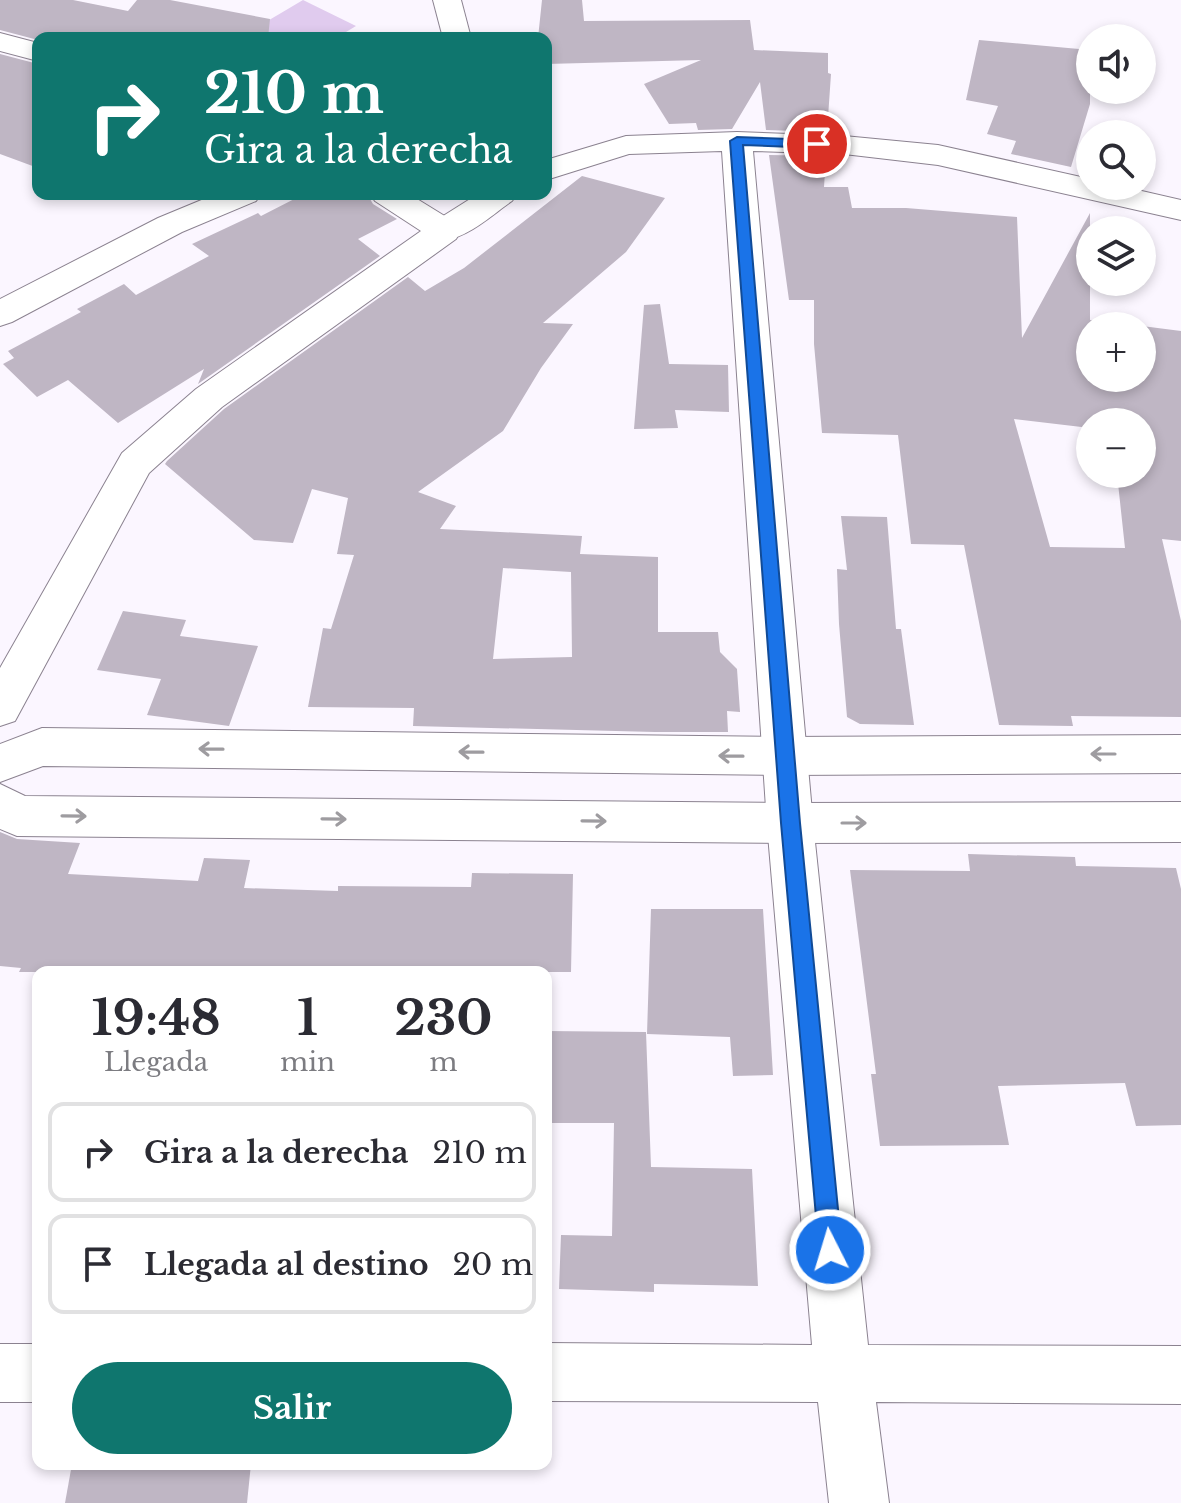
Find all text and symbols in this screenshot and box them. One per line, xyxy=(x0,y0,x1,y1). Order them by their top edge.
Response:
map controls xyxy=(1076,24,1156,488)
button: sound xyxy=(1076,24,1156,104)
text: 210 m xyxy=(204,59,384,128)
icon: right xyxy=(72,64,176,168)
pin xyxy=(783,110,851,178)
button: search xyxy=(1076,120,1156,200)
icon: arrive xyxy=(795,122,839,166)
text: Gira a la derecha xyxy=(204,128,512,173)
button: layers xyxy=(1076,216,1156,296)
button: + xyxy=(1076,312,1156,392)
button: − xyxy=(1076,408,1156,488)
one-way arrow xyxy=(198,741,225,757)
one-way arrow xyxy=(458,744,485,760)
one-way arrow xyxy=(1090,746,1117,762)
one-way arrow xyxy=(718,748,745,763)
one-way arrow xyxy=(60,808,87,824)
one-way arrow xyxy=(320,811,347,827)
one-way arrow xyxy=(580,813,607,829)
one-way arrow xyxy=(840,815,867,831)
text: 19:48 xyxy=(91,988,221,1048)
text: 1 xyxy=(297,988,318,1048)
text: 230 xyxy=(394,988,492,1048)
text: Llegada xyxy=(104,1046,208,1078)
text: min xyxy=(280,1046,335,1078)
text: m xyxy=(429,1046,457,1078)
icon: right xyxy=(76,1130,120,1174)
text: Gira a la derecha xyxy=(144,1134,409,1171)
text: 210 m xyxy=(433,1134,527,1171)
position arrow xyxy=(788,1208,872,1292)
icon: arrive xyxy=(76,1242,120,1286)
text: Llegada al destino xyxy=(144,1246,429,1283)
text: 20 m xyxy=(453,1246,533,1283)
button: Salir xyxy=(72,1362,512,1454)

